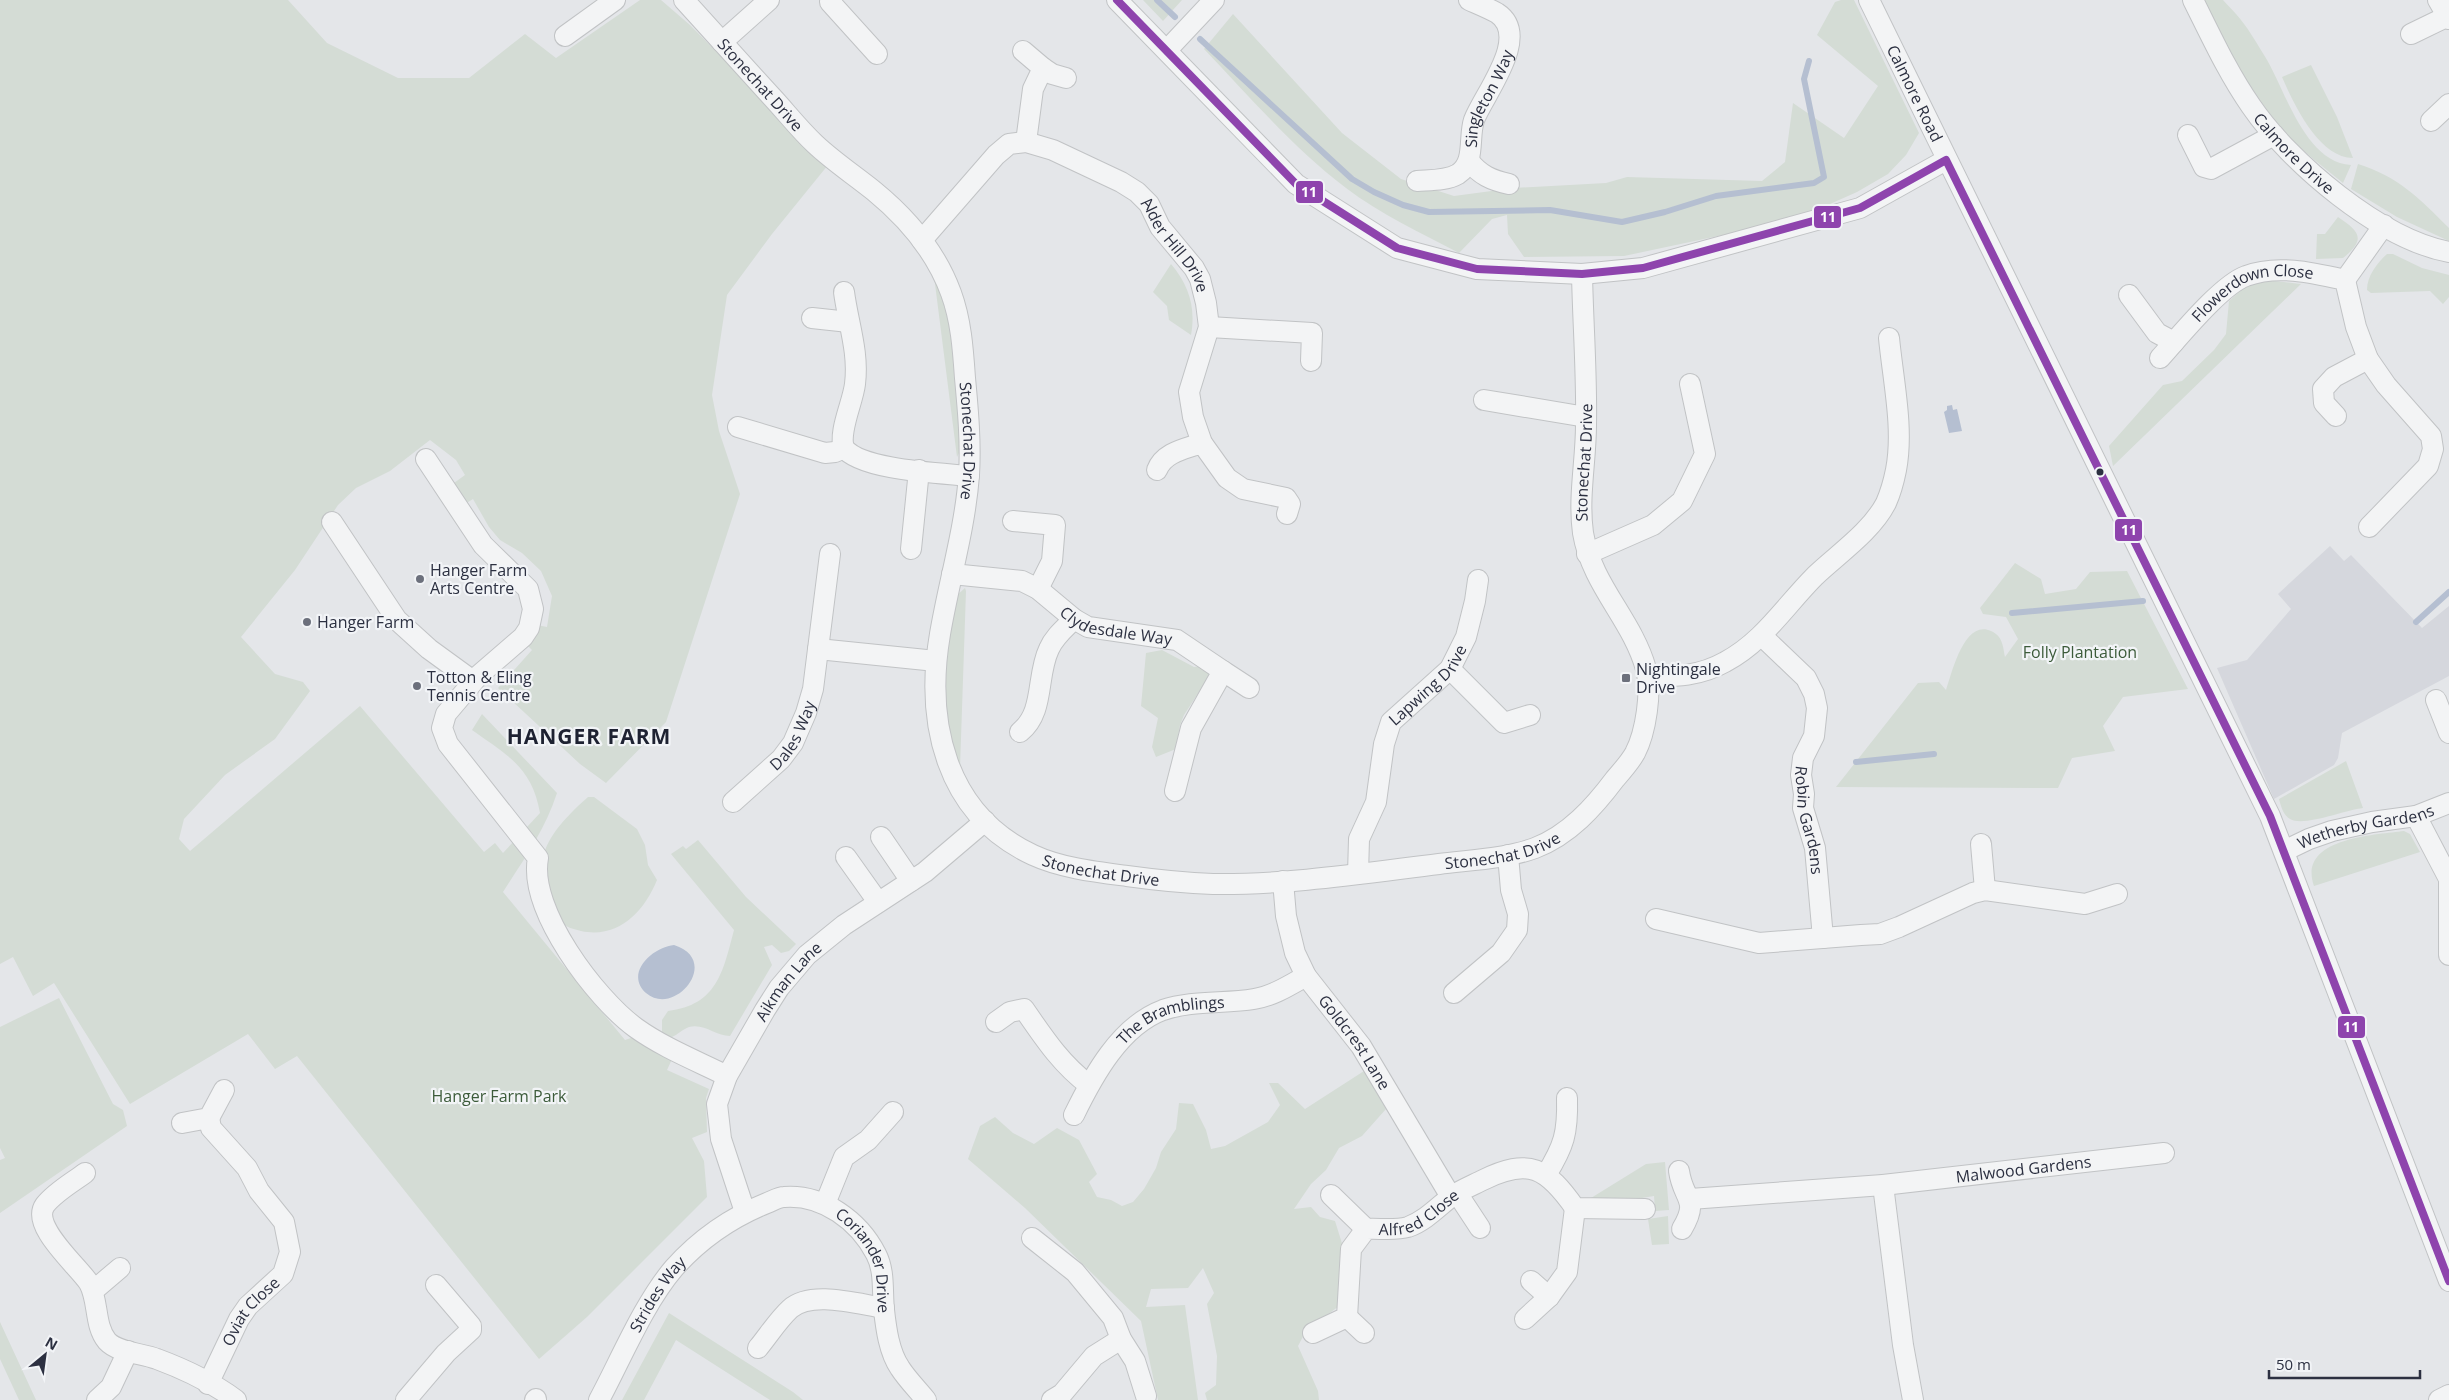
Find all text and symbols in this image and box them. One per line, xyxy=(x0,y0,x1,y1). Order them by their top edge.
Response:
street label: Stonechat Drive xyxy=(713,33,808,136)
street label: Calmore Road xyxy=(1882,41,1948,145)
street label: Singleton Way xyxy=(1460,46,1519,148)
street label: Calmore Drive xyxy=(2249,108,2339,199)
line badge: 11 xyxy=(1295,180,1324,204)
text: 11 xyxy=(1301,182,1317,201)
street label: Alder Hill Drive xyxy=(1137,192,1214,294)
line badge: 11 xyxy=(1813,205,1842,229)
text: 11 xyxy=(1820,207,1836,226)
street label: Flowerdown Close xyxy=(2186,259,2315,327)
street label: Stonechat Drive xyxy=(954,381,981,501)
street label: Stonechat Drive xyxy=(1570,403,1597,522)
unlabelled marker xyxy=(2095,467,2105,477)
line badge: 11 xyxy=(2114,518,2143,542)
text: 11 xyxy=(2121,520,2137,539)
place label: Hanger Farm Arts Centre xyxy=(430,559,527,599)
marker: Hanger Farm Arts Centre xyxy=(414,573,426,585)
street label: Clydesdale Way xyxy=(1055,601,1175,650)
place label: Hanger Farm xyxy=(317,611,414,633)
marker: Hanger Farm xyxy=(301,616,313,628)
street label: Lapwing Drive xyxy=(1384,641,1471,730)
park label: Folly Plantation xyxy=(2023,641,2137,663)
place label: Nightingale Drive xyxy=(1636,658,1721,698)
place label: Totton & Eling Tennis Centre xyxy=(427,666,532,706)
marker: Nightingale Drive xyxy=(1620,672,1632,684)
marker: Totton & Eling Tennis Centre xyxy=(411,680,423,692)
street label: Dales Way xyxy=(765,697,820,775)
district label: HANGER FARM xyxy=(507,722,671,750)
street label: Robin Gardens xyxy=(1790,765,1828,875)
street label: Wetherby Gardens xyxy=(2294,799,2437,854)
street label: Stonechat Drive xyxy=(1443,827,1564,874)
street label: Stonechat Drive xyxy=(1039,849,1161,891)
street label: Aikman Lane xyxy=(750,936,826,1025)
street label: Goldcrest Lane xyxy=(1314,990,1396,1094)
street label: The Bramblings xyxy=(1112,991,1225,1049)
line badge: 11 xyxy=(2337,1015,2366,1039)
text: 11 xyxy=(2343,1017,2359,1036)
park label: Hanger Farm Park xyxy=(432,1085,567,1107)
street label: Malwood Gardens xyxy=(1955,1150,2093,1188)
street label: Alfred Close xyxy=(1378,1184,1463,1240)
street label: Coriander Drive xyxy=(831,1203,895,1314)
street label: Strides Way xyxy=(624,1251,691,1336)
street label: Oviat Close xyxy=(217,1272,284,1350)
north arrow xyxy=(20,1330,70,1380)
text: N xyxy=(42,1332,61,1354)
scale bar xyxy=(2269,1348,2420,1380)
text: 50 m xyxy=(2276,1354,2311,1374)

